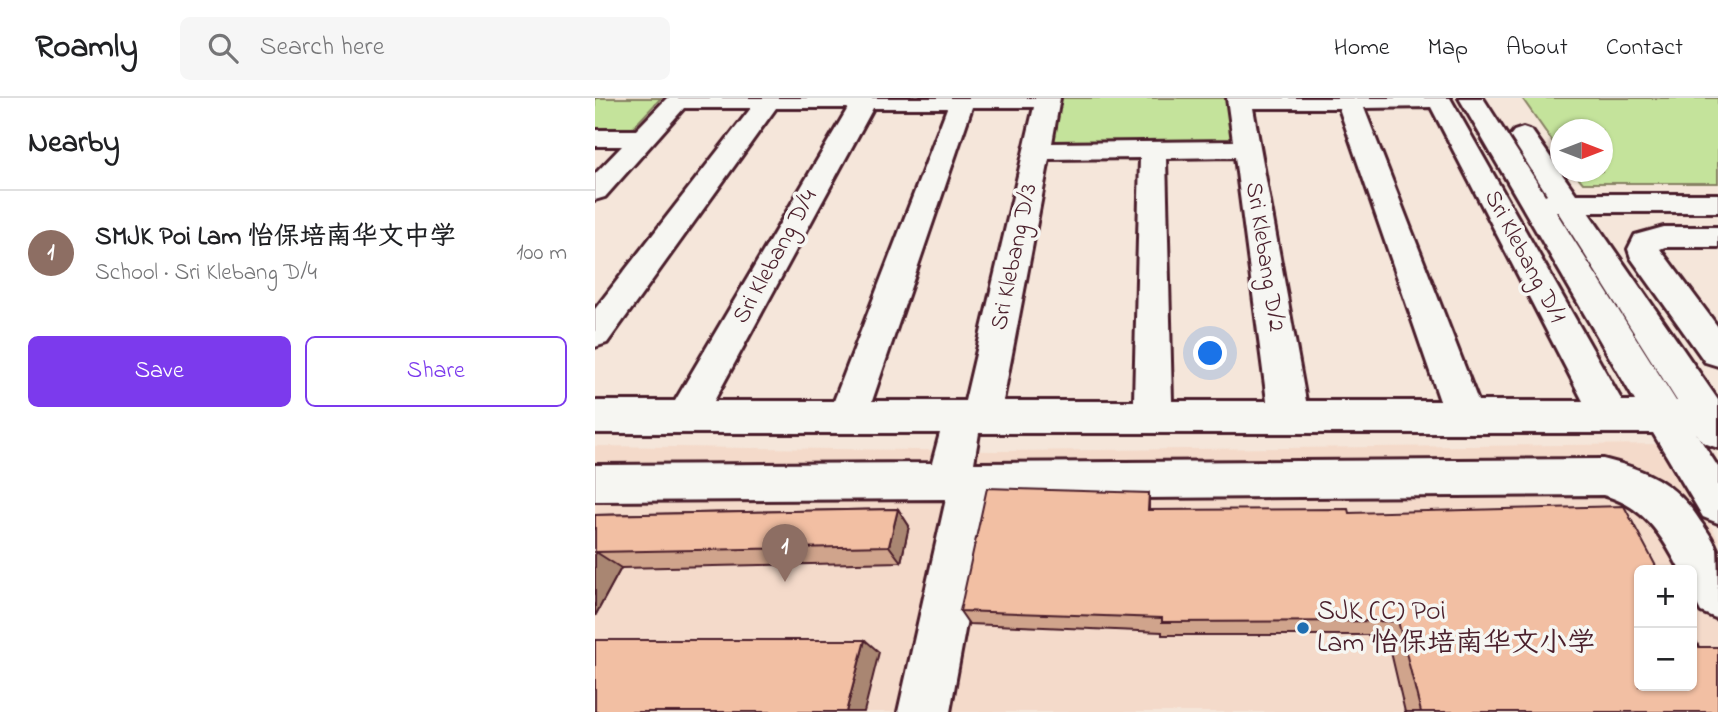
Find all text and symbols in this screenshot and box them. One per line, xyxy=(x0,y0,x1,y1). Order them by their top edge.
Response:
search box xyxy=(180,17,670,80)
text: Roamly xyxy=(35,24,138,72)
icon: search xyxy=(204,29,242,67)
text: Search here xyxy=(260,29,384,67)
text: Home xyxy=(1334,31,1390,66)
text: Map xyxy=(1428,31,1468,66)
text: About xyxy=(1506,31,1568,66)
text: Contact xyxy=(1606,31,1683,66)
north arrow xyxy=(1550,119,1613,182)
text: Nearby xyxy=(28,122,120,166)
street label: Sri Klebang D/2 xyxy=(1235,180,1293,334)
street label: Sri Klebang D/3 xyxy=(982,181,1048,333)
street label: Sri Klebang D/4 xyxy=(725,183,827,331)
street label: Sri Klebang D/1 xyxy=(1474,184,1574,330)
text: SMJK Poi Lam 怡保培南华文中学 xyxy=(95,219,456,257)
text: 1 xyxy=(47,237,55,270)
text: 100 m xyxy=(516,237,567,270)
text: School · Sri Klebang D/4 xyxy=(95,257,317,290)
button: Save xyxy=(28,336,291,407)
button: Share xyxy=(305,336,567,407)
your location xyxy=(1193,336,1227,370)
pin: 1 xyxy=(762,524,808,582)
map controls xyxy=(1634,565,1697,691)
button: + xyxy=(1634,565,1697,628)
place label: SJK (C) Poi Lam 怡保培南华文小学 xyxy=(1317,592,1595,665)
marker: SJK (C) Poi Lam 怡保培南华文小学 xyxy=(1295,620,1311,636)
button: − xyxy=(1634,628,1697,691)

